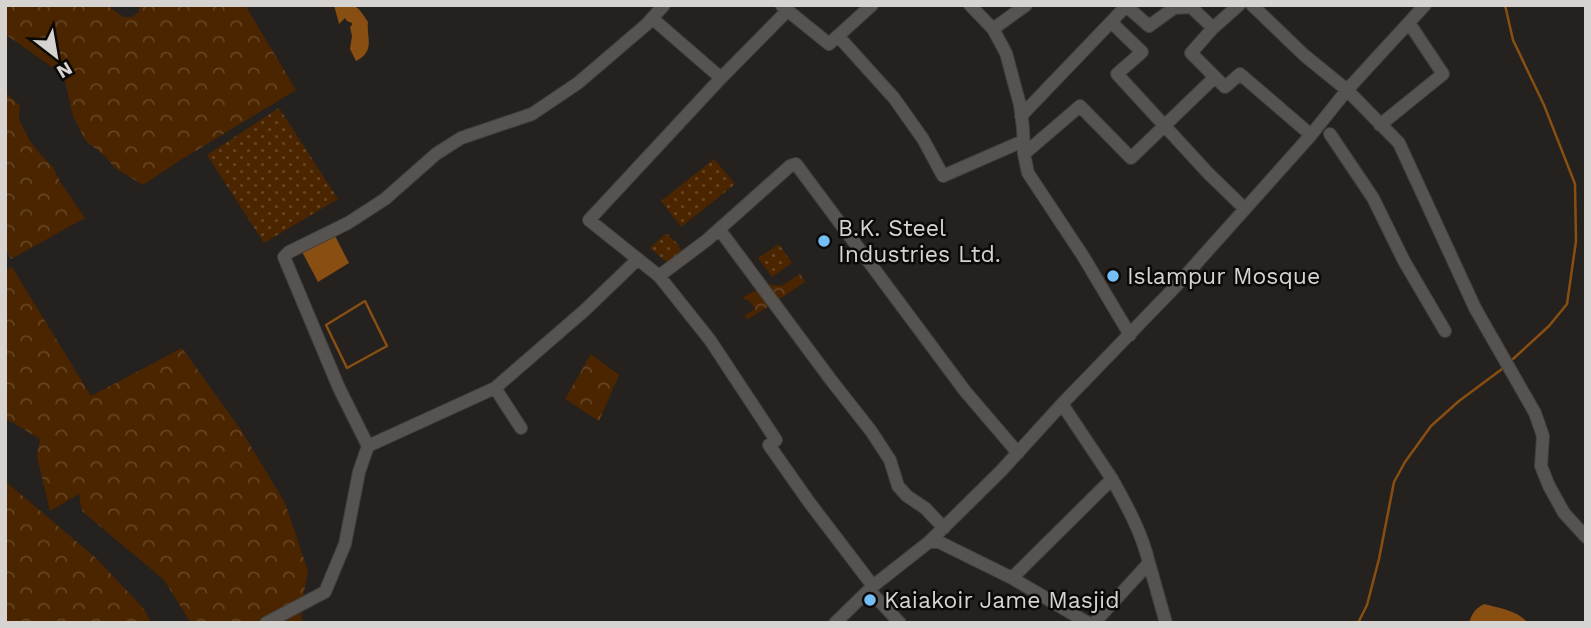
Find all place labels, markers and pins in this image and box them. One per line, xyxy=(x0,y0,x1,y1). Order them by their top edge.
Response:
place label: B.K. Steel Industries Ltd. xyxy=(838,215,1001,268)
marker: B.K. Steel Industries Ltd. xyxy=(816,233,832,249)
place label: Islampur Mosque xyxy=(1127,263,1320,290)
marker: Islampur Mosque xyxy=(1105,268,1121,284)
place label: Kaiakoir Jame Masjid xyxy=(884,587,1120,614)
marker: Kaiakoir Jame Masjid xyxy=(862,592,878,608)

